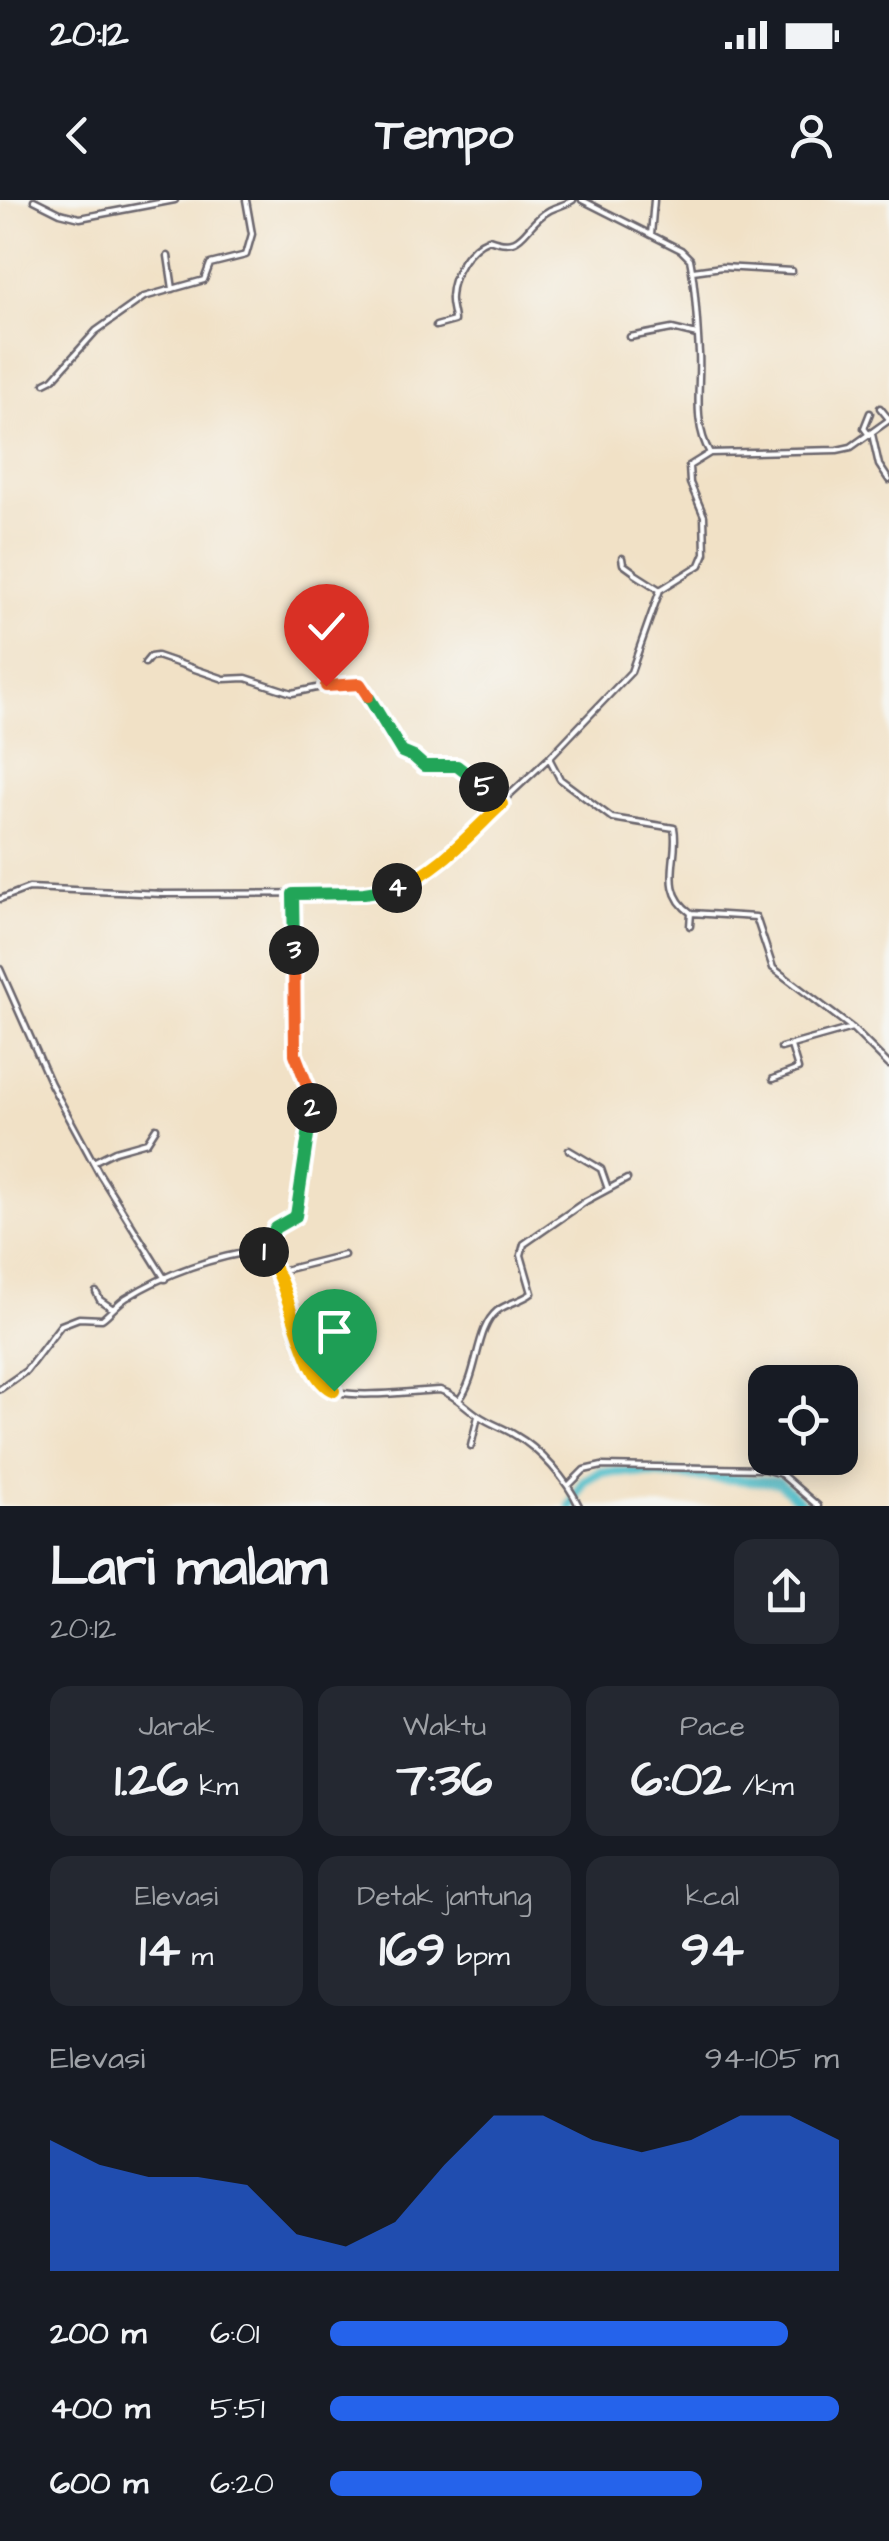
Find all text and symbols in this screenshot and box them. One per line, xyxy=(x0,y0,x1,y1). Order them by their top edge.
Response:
text: 20:12 xyxy=(50,9,129,61)
text: Tempo xyxy=(376,104,513,166)
icon: back xyxy=(50,108,105,163)
icon: person xyxy=(784,108,839,163)
pin xyxy=(284,584,369,687)
icon: check xyxy=(299,599,354,654)
pin: 5 xyxy=(459,762,509,812)
text: 5 xyxy=(474,767,494,806)
pin: 4 xyxy=(372,863,422,913)
text: 4 xyxy=(387,868,407,907)
pin: 3 xyxy=(269,925,319,975)
text: 3 xyxy=(287,930,301,969)
pin: 2 xyxy=(287,1083,337,1133)
text: 2 xyxy=(304,1088,320,1127)
pin: 1 xyxy=(239,1227,289,1277)
text: 1 xyxy=(262,1232,266,1271)
pin xyxy=(292,1289,377,1392)
icon: arrive xyxy=(307,1304,362,1359)
map controls xyxy=(748,1365,858,1475)
button: locate xyxy=(748,1365,858,1475)
text: Lari malam xyxy=(50,1530,327,1606)
button: share xyxy=(734,1539,839,1644)
text: 20:12 xyxy=(50,1606,116,1651)
text: Jarak xyxy=(139,1707,214,1746)
text: Waktu xyxy=(403,1707,486,1746)
text: Pace xyxy=(680,1707,745,1746)
text: 1.26 xyxy=(115,1746,188,1815)
text: 7:36 xyxy=(397,1746,492,1815)
text: 6:02 xyxy=(631,1746,731,1815)
text: km xyxy=(188,1767,238,1806)
text: /km xyxy=(731,1767,794,1806)
text: Elevasi xyxy=(135,1877,218,1916)
text: Detak jantung xyxy=(357,1877,532,1916)
text: kcal xyxy=(686,1877,739,1916)
text: 14 xyxy=(140,1916,180,1985)
text: 169 xyxy=(379,1916,445,1985)
text: 94 xyxy=(681,1916,744,1985)
text: m xyxy=(180,1937,213,1976)
text: bpm xyxy=(445,1937,510,1976)
text: Elevasi xyxy=(50,2036,145,2081)
text: 94–105 m xyxy=(704,2036,839,2081)
text: 200 m xyxy=(50,2311,146,2356)
text: 6:01 xyxy=(210,2311,260,2356)
text: 400 m xyxy=(50,2386,150,2431)
text: 5:51 xyxy=(210,2386,265,2431)
text: 600 m xyxy=(50,2461,148,2506)
text: 6:20 xyxy=(210,2461,274,2506)

